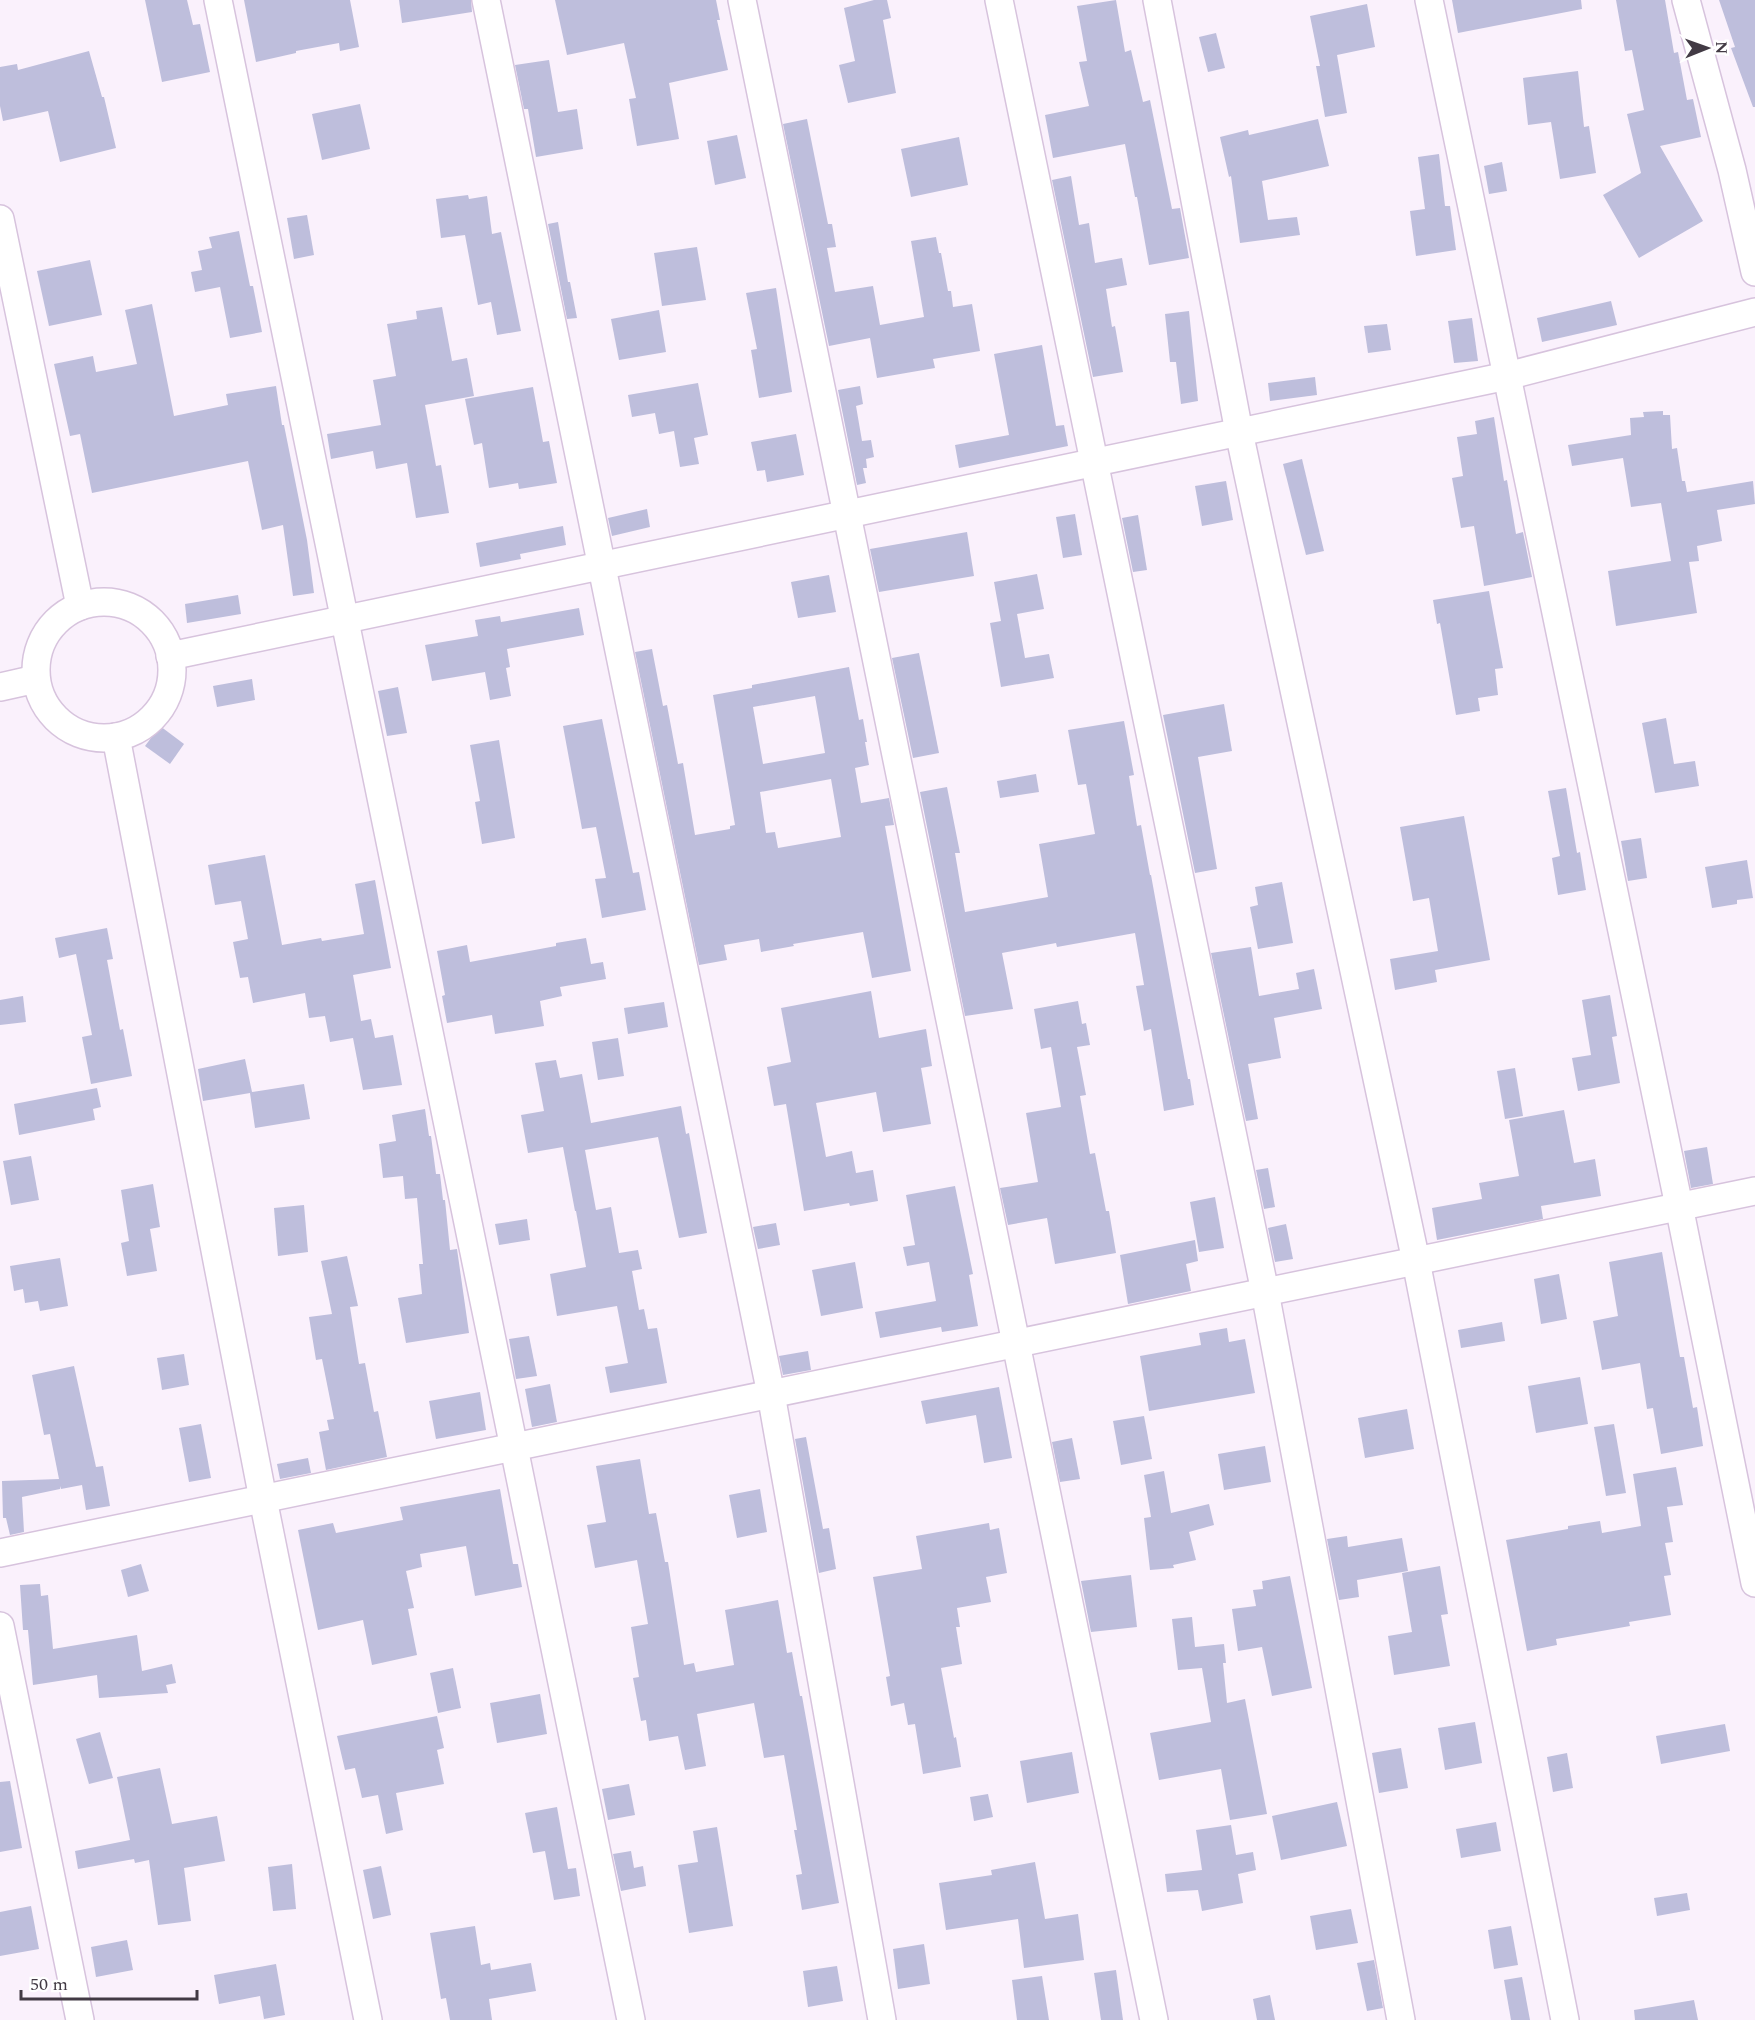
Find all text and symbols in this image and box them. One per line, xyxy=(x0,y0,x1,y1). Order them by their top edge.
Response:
north arrow xyxy=(1677,18,1737,78)
text: N xyxy=(1709,41,1733,54)
scale bar xyxy=(21,1963,196,2001)
text: 50 m xyxy=(30,1971,68,1998)

